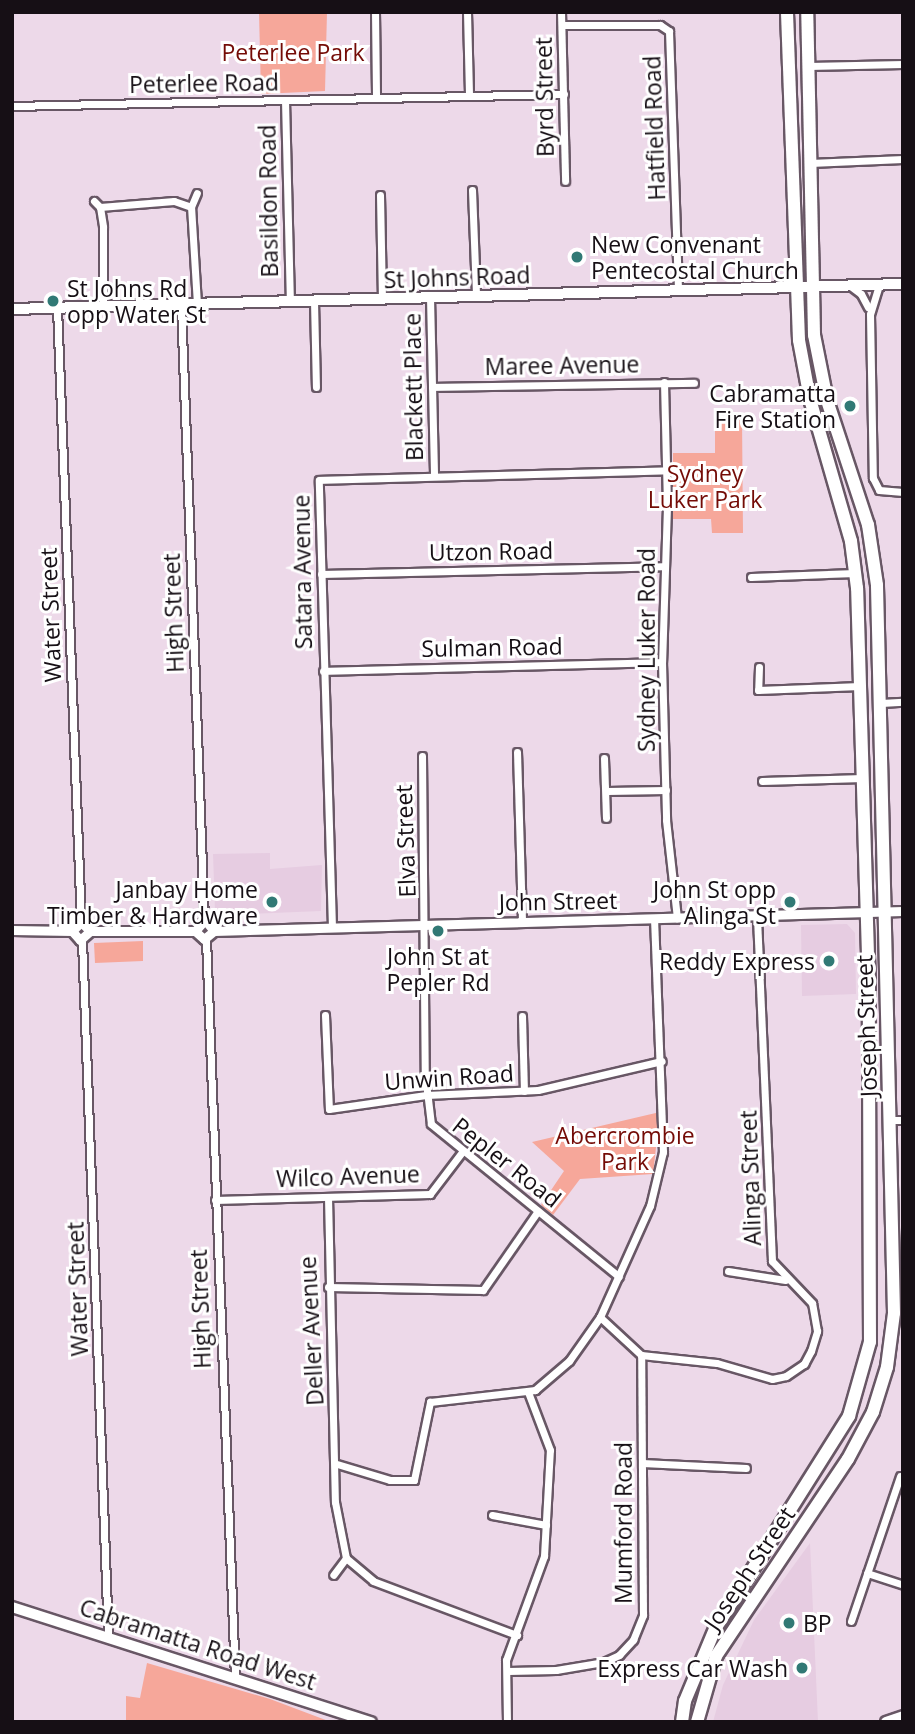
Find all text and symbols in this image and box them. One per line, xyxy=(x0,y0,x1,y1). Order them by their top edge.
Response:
street label: Byrd Street xyxy=(529,37,559,157)
park label: Peterlee Park xyxy=(222,38,364,66)
street label: Hatfield Road xyxy=(638,55,670,201)
street label: Peterlee Road xyxy=(129,68,279,98)
street label: Basildon Road xyxy=(253,124,283,278)
place label: New Convenant Pentecostal Church xyxy=(591,230,799,284)
marker: New Convenant Pentecostal Church xyxy=(569,249,585,265)
street label: St Johns Road xyxy=(383,261,531,293)
place label: St Johns Rd opp Water St xyxy=(67,274,206,328)
marker: St Johns Rd opp Water St xyxy=(45,293,61,309)
street label: Blackett Place xyxy=(398,313,428,461)
street label: Maree Avenue xyxy=(484,350,640,380)
place label: Cabramatta Fire Station xyxy=(709,379,836,433)
marker: Cabramatta Fire Station xyxy=(842,398,858,414)
park label: Sydney Luker Park xyxy=(648,459,762,513)
street label: Satara Avenue xyxy=(287,494,317,650)
street label: Utzon Road xyxy=(428,536,554,566)
street label: Water Street xyxy=(34,547,66,683)
street label: Sydney Luker Road xyxy=(632,548,660,752)
street label: High Street xyxy=(157,553,189,673)
street label: Sulman Road xyxy=(421,632,563,662)
street label: Elva Street xyxy=(389,784,421,898)
place label: Janbay Home Timber & Hardware xyxy=(47,875,258,929)
place label: John St opp Alinga St xyxy=(653,875,776,929)
street label: John Street xyxy=(499,886,617,916)
marker: Janbay Home Timber & Hardware xyxy=(264,894,280,910)
marker: John St opp Alinga St xyxy=(782,894,798,910)
marker: John St at Pepler Rd xyxy=(430,923,446,939)
place label: John St at Pepler Rd xyxy=(386,942,490,996)
place label: Reddy Express xyxy=(659,947,815,975)
marker: Reddy Express xyxy=(821,953,837,969)
street label: Joseph Street xyxy=(850,954,882,1098)
street label: Unwin Road xyxy=(383,1059,515,1095)
street label: Alinga Street xyxy=(734,1110,766,1246)
street label: Pepler Road xyxy=(447,1111,567,1213)
park label: Abercrombie Park xyxy=(555,1121,695,1175)
street label: Wilco Avenue xyxy=(276,1160,420,1192)
street label: Water Street xyxy=(61,1221,93,1357)
street label: High Street xyxy=(184,1249,216,1369)
street label: Deller Avenue xyxy=(293,1256,329,1406)
street label: Mumford Road xyxy=(609,1442,637,1604)
street label: Joseph Street xyxy=(698,1501,800,1635)
street label: Cabramatta Road West xyxy=(76,1593,320,1695)
place label: BP xyxy=(803,1609,832,1637)
marker: BP xyxy=(781,1615,797,1631)
place label: Express Car Wash xyxy=(597,1654,788,1682)
marker: Express Car Wash xyxy=(794,1660,810,1676)

